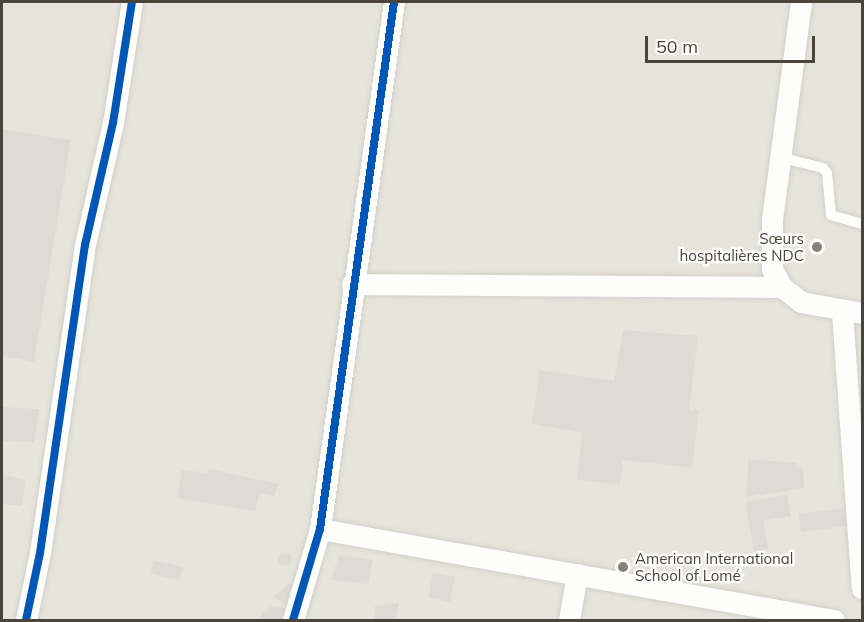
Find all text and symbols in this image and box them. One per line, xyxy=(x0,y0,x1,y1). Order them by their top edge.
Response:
scale bar xyxy=(648,24,818,62)
text: 50 m xyxy=(656,35,698,58)
place label: Sœurs hospitalières NDC xyxy=(680,229,804,264)
marker: Sœurs hospitalières NDC xyxy=(808,238,826,256)
place label: American International School of Lomé xyxy=(635,549,793,584)
marker: American International School of Lomé xyxy=(616,560,630,574)

